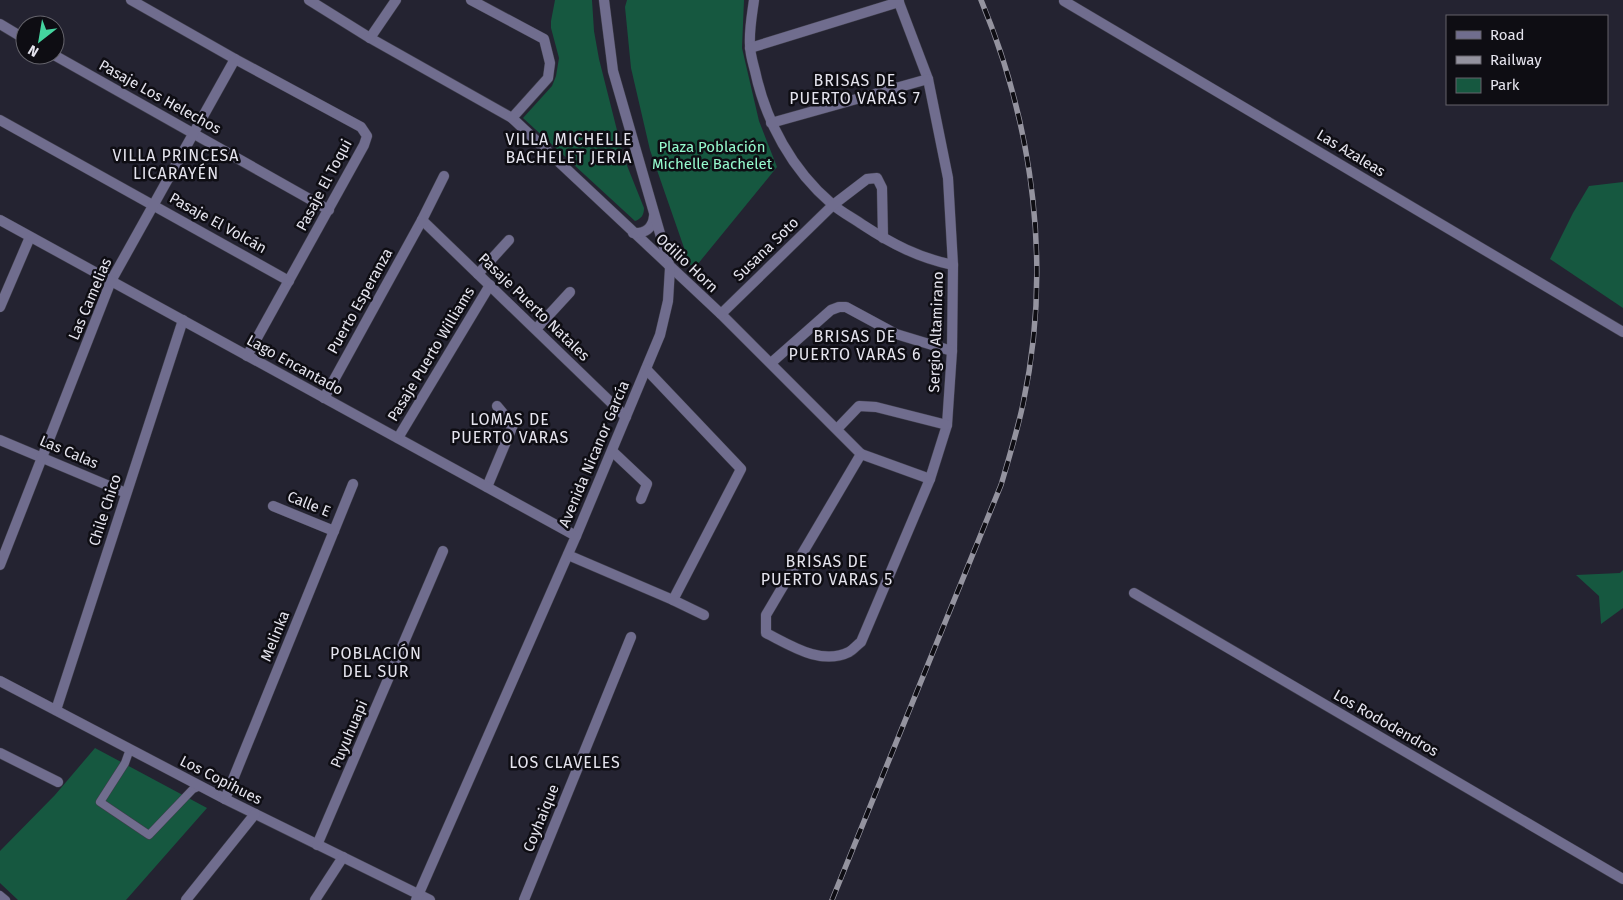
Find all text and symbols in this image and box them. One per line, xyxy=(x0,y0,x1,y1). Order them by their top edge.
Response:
north arrow xyxy=(15,15,65,65)
legend xyxy=(1446,15,1608,105)
text: Road xyxy=(1490,26,1525,44)
text: N xyxy=(25,41,42,60)
text: Railway xyxy=(1490,51,1542,69)
street label: Pasaje Los Helechos xyxy=(96,56,224,138)
district label: BRISAS DE PUERTO VARAS 7 xyxy=(789,71,921,108)
text: Park xyxy=(1490,76,1520,94)
street label: Las Azaleas xyxy=(1314,126,1388,180)
district label: VILLA MICHELLE BACHELET JERIA xyxy=(505,130,633,167)
street label: Pasaje El Toqui xyxy=(292,136,356,234)
park label: Plaza Población Michelle Bachelet xyxy=(652,138,773,173)
district label: VILLA PRINCESA LICARAYÉN xyxy=(113,146,239,183)
street label: Pasaje El Volcán xyxy=(166,189,270,257)
street label: Susana Soto xyxy=(730,213,802,285)
street label: Odilio Horn xyxy=(652,230,722,296)
street label: Puerto Esperanza xyxy=(324,245,396,357)
street label: Pasaje Puerto Natales xyxy=(475,249,593,365)
street label: Las Camelias xyxy=(65,255,115,343)
street label: Sergio Altamirano xyxy=(925,271,947,393)
street label: Pasaje Puerto Williams xyxy=(384,283,478,425)
district label: BRISAS DE PUERTO VARAS 6 xyxy=(788,327,922,364)
street label: Lago Encantado xyxy=(244,331,346,399)
street label: Avenida Nicanor García xyxy=(555,378,633,530)
district label: LOMAS DE PUERTO VARAS xyxy=(451,410,569,447)
street label: Las Calas xyxy=(37,432,101,472)
street label: Chile Chico xyxy=(85,472,125,548)
street label: Calle E xyxy=(285,487,333,521)
district label: BRISAS DE PUERTO VARAS 5 xyxy=(761,552,893,589)
street label: Melinka xyxy=(257,608,293,664)
district label: POBLACIÓN DEL SUR xyxy=(330,643,422,681)
street label: Los Rododendros xyxy=(1330,686,1442,760)
street label: Puyuhuapi xyxy=(327,697,371,771)
street label: Los Copihues xyxy=(177,752,265,808)
district label: LOS CLAVELES xyxy=(509,753,621,772)
street label: Coyhaique xyxy=(519,782,563,854)

